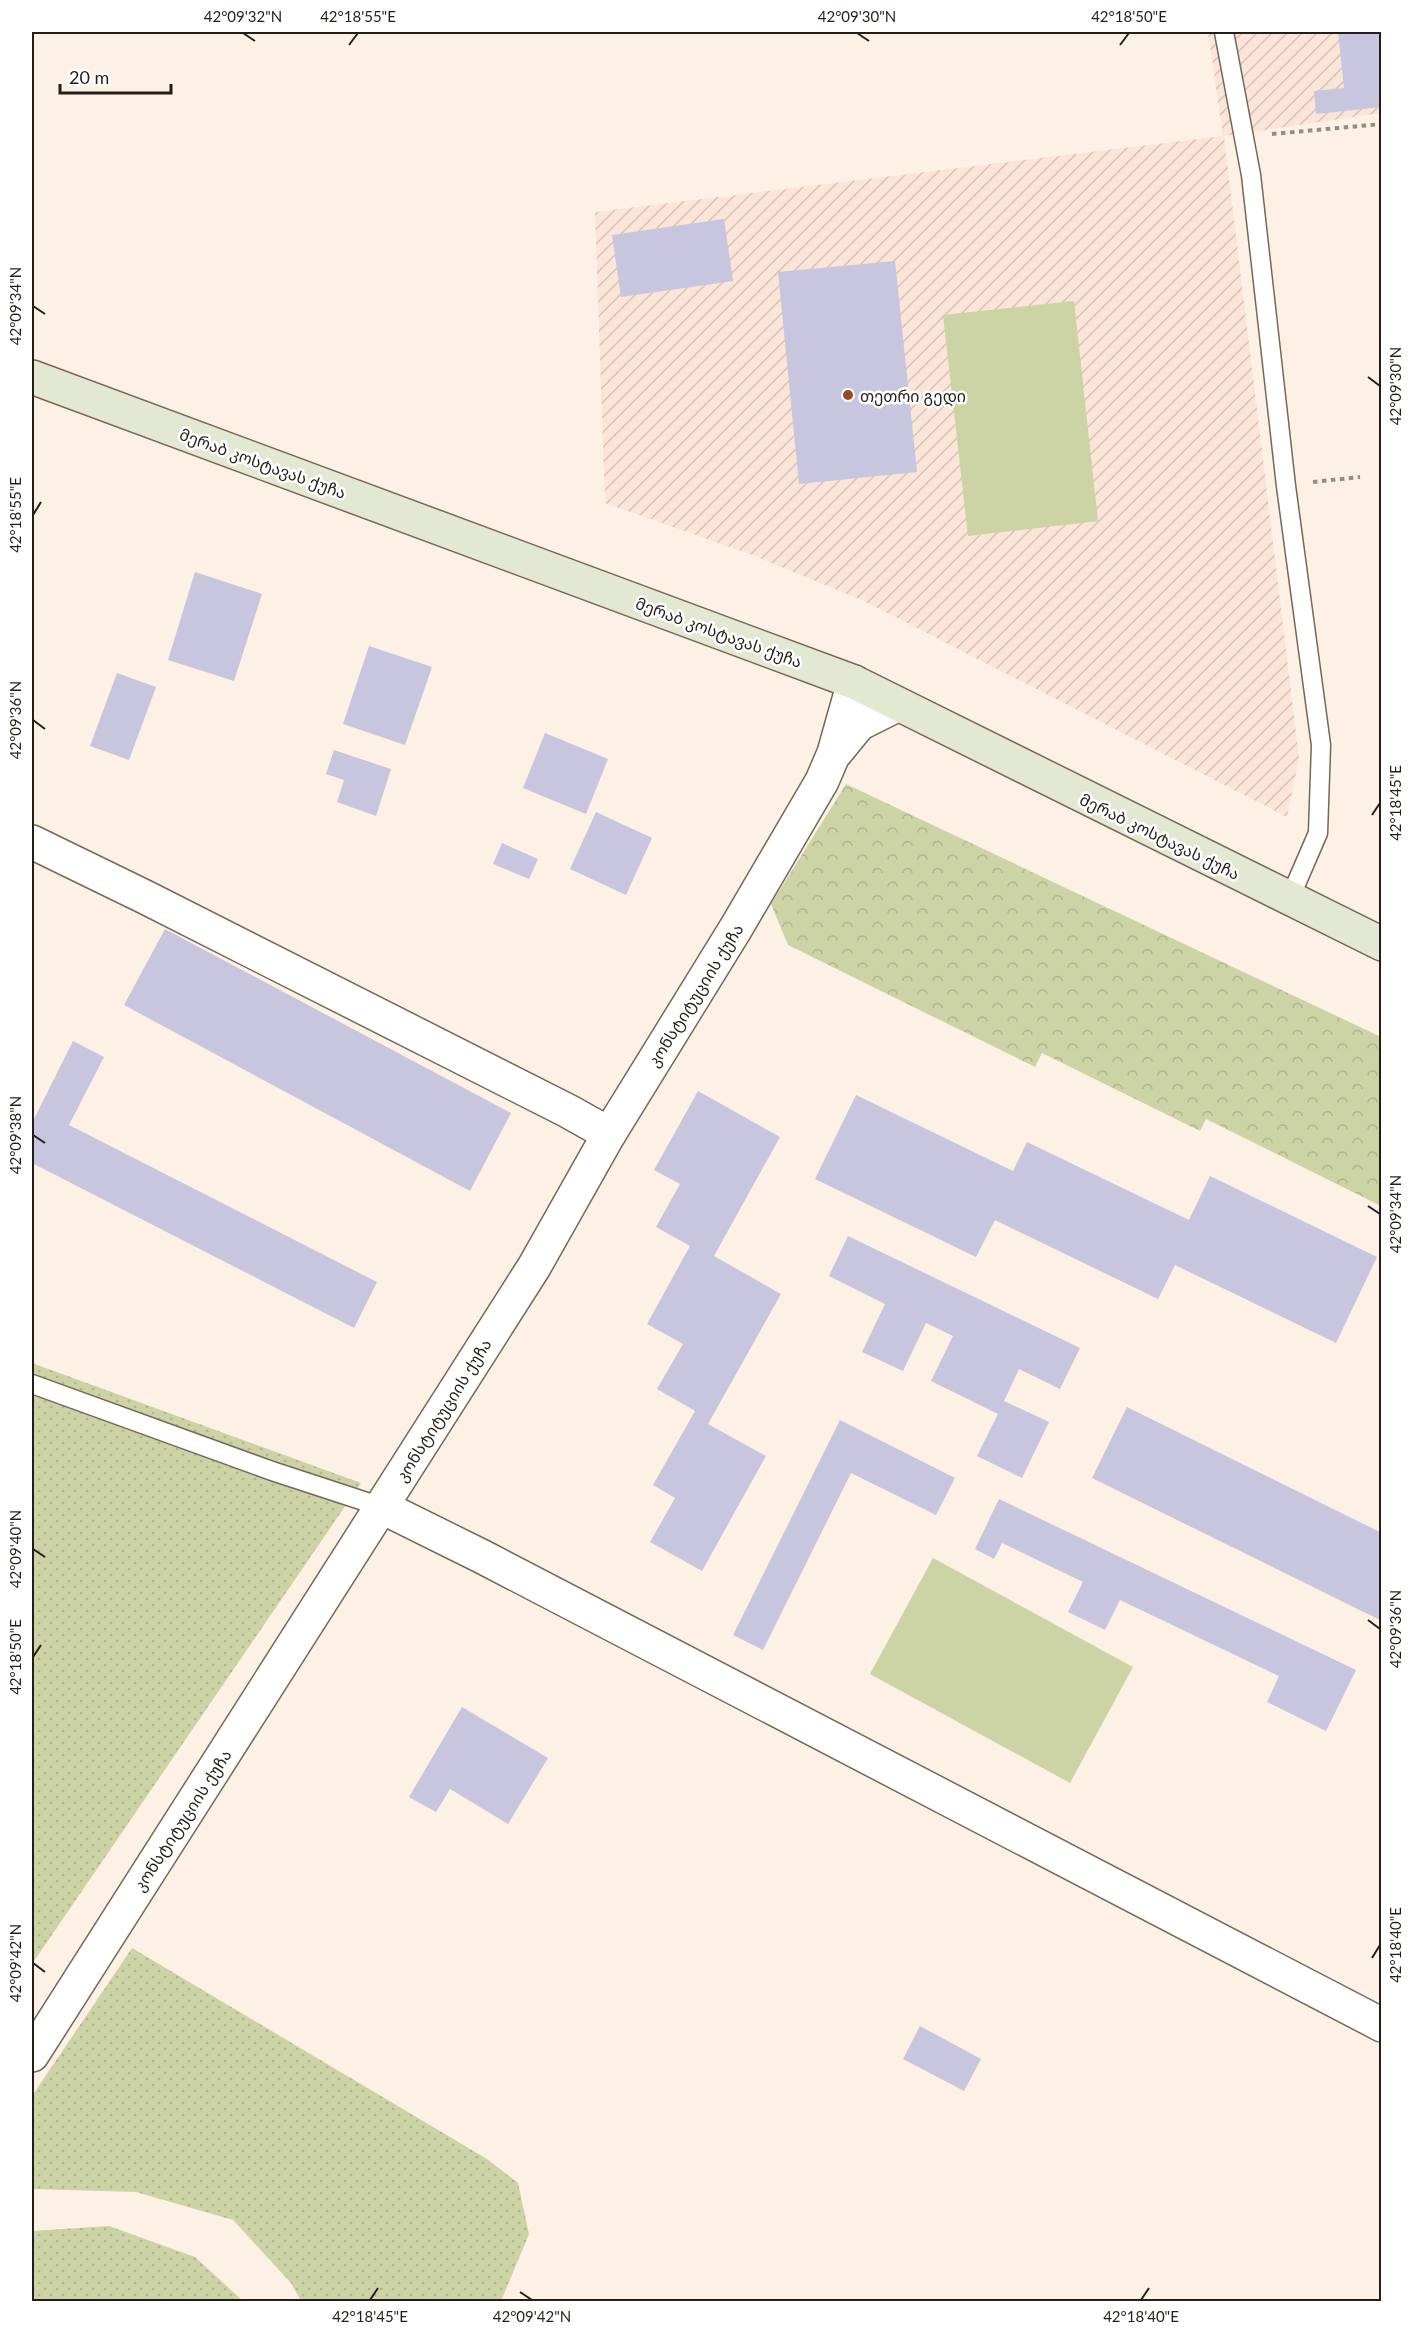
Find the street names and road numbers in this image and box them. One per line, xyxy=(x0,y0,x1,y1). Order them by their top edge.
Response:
street label: მერაბ კოსტავას ქუჩა xyxy=(177,424,349,503)
street label: მერაბ კოსტავას ქუჩა xyxy=(633,593,805,672)
street label: მერაბ კოსტავას ქუჩა xyxy=(1077,789,1243,884)
street label: კონსტიტუციის ქუჩა xyxy=(643,920,748,1070)
street label: კონსტიტუციის ქუჩა xyxy=(391,1335,496,1485)
street label: კონსტიტუციის ქუჩა xyxy=(129,1746,236,1895)

